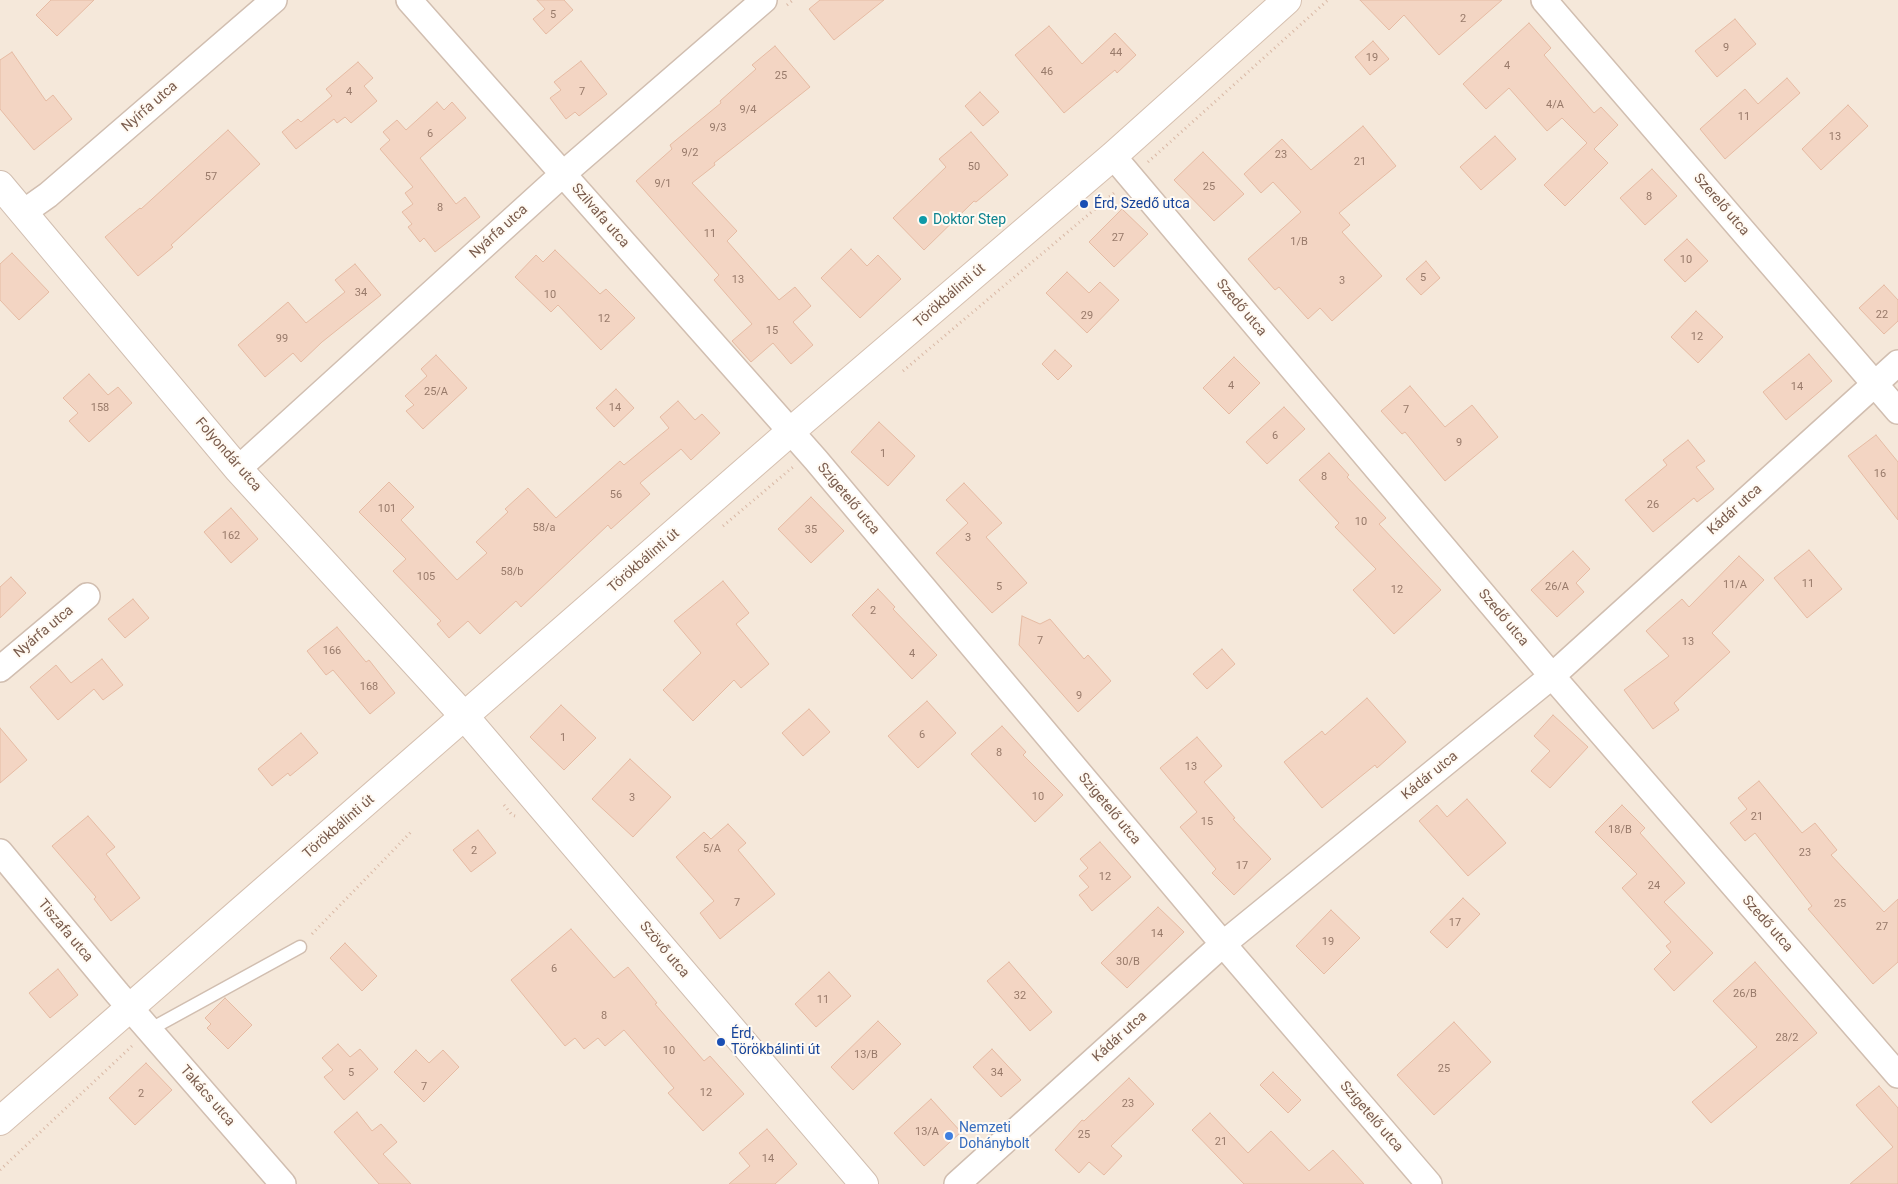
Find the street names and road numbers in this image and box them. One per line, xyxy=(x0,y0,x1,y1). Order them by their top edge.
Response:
street label: Nyírfa utca xyxy=(119,78,181,136)
street label: Szerelő utca xyxy=(1689,171,1753,239)
street label: Szilvafa utca xyxy=(568,180,632,252)
street label: Nyárfa utca xyxy=(467,202,531,262)
street label: Törökbálinti út xyxy=(911,260,989,332)
street label: Szedő utca xyxy=(1212,276,1270,340)
street label: Folyondár utca xyxy=(191,415,265,495)
street label: Szigetelő utca xyxy=(813,460,883,538)
street label: Kádár utca xyxy=(1704,481,1766,539)
street label: Törökbálinti út xyxy=(605,525,683,597)
street label: Szedő utca xyxy=(1474,586,1532,650)
street label: Nyárfa utca xyxy=(11,602,77,662)
street label: Kádár utca xyxy=(1399,748,1461,804)
street label: Szigetelő utca xyxy=(1074,770,1144,848)
street label: Törökbálinti út xyxy=(300,791,378,863)
street label: Szedő utca xyxy=(1738,892,1796,956)
street label: Tiszafa utca xyxy=(34,896,96,966)
street label: Szövő utca xyxy=(636,918,692,982)
street label: Kádár utca xyxy=(1089,1008,1151,1066)
street label: Takács utca xyxy=(176,1062,238,1130)
street label: Szigetelő utca xyxy=(1336,1078,1406,1156)

